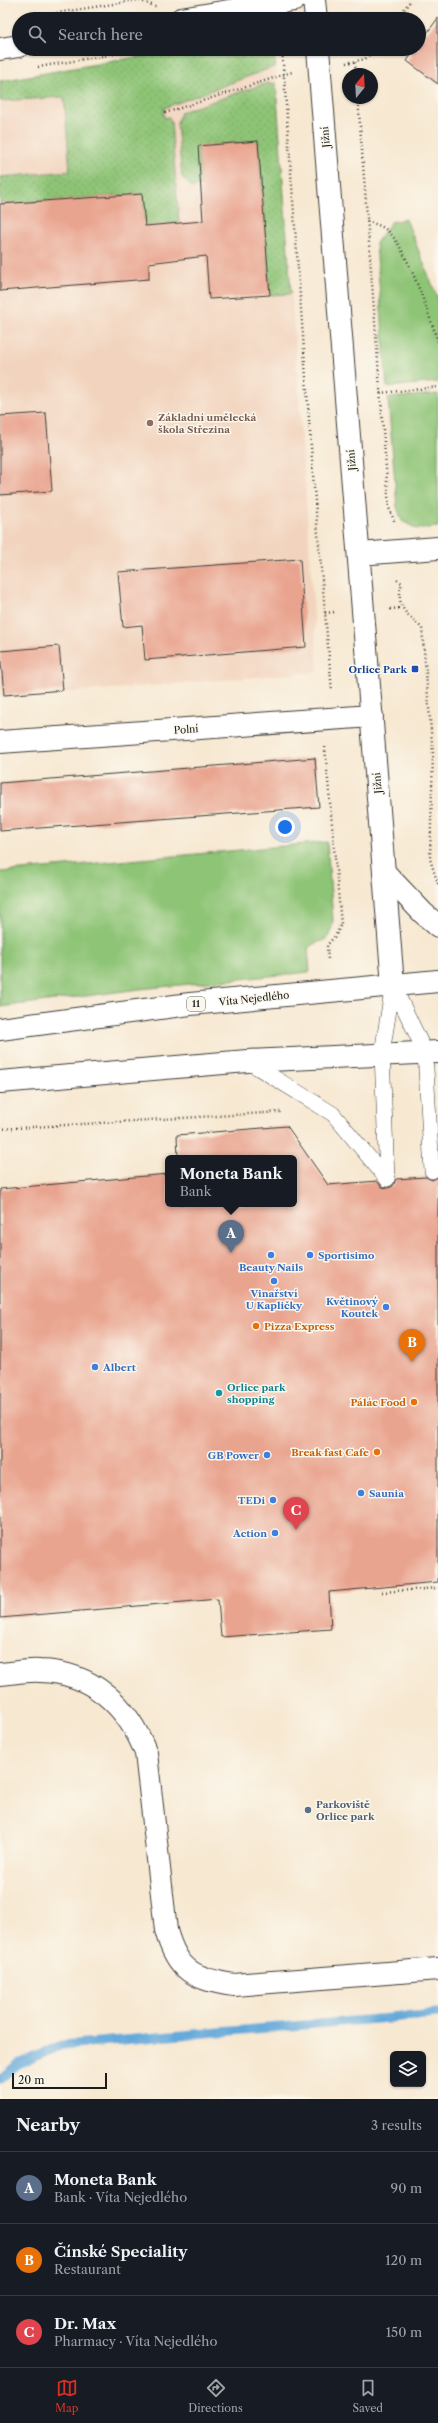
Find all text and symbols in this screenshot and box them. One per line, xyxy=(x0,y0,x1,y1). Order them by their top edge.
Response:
search box xyxy=(12,12,426,56)
icon: search xyxy=(26,23,48,45)
text: Search here xyxy=(58,25,143,44)
north arrow xyxy=(342,68,378,104)
street label: Jižní xyxy=(318,126,333,150)
place label: Základní umělecká škola Střezina xyxy=(158,411,257,436)
marker: Základní umělecká škola Střezina xyxy=(145,418,155,428)
street label: Jižní xyxy=(344,449,359,473)
place label: Orlice Park xyxy=(349,663,407,676)
marker: Orlice Park xyxy=(410,664,420,674)
street label: Polní xyxy=(173,722,199,737)
street label: Jižní xyxy=(370,772,385,796)
your location xyxy=(275,817,295,837)
street label: Víta Nejedlého xyxy=(217,988,290,1009)
road number: 11 xyxy=(187,997,205,1011)
popup xyxy=(165,1155,297,1207)
text: Moneta Bank xyxy=(180,1164,282,1183)
text: Bank xyxy=(180,1183,211,1199)
pin: A xyxy=(218,1220,244,1253)
place label: Sportisimo xyxy=(318,1249,374,1262)
marker: Beauty Nails xyxy=(266,1250,276,1260)
marker: Sportisimo xyxy=(305,1250,315,1260)
place label: Beauty Nails xyxy=(239,1261,303,1274)
marker: Vinařství U Kapličky xyxy=(269,1276,279,1286)
place label: Vinařství U Kapličky xyxy=(246,1287,303,1312)
place label: Květinový Koutek xyxy=(326,1295,379,1320)
marker: Květinový Koutek xyxy=(381,1302,391,1312)
place label: Pizza Express xyxy=(264,1320,335,1333)
marker: Pizza Express xyxy=(251,1321,261,1331)
pin: B xyxy=(399,1329,425,1362)
place label: Albert xyxy=(102,1361,136,1374)
marker: Albert xyxy=(90,1362,100,1372)
place label: Orlice park shopping xyxy=(227,1381,286,1406)
marker: Orlice park shopping xyxy=(214,1388,224,1398)
place label: Pálác Food xyxy=(350,1396,406,1409)
marker: Pálác Food xyxy=(409,1397,419,1407)
place label: Break fast Cafe xyxy=(291,1446,369,1459)
marker: Break fast Cafe xyxy=(372,1447,382,1457)
place label: GB Power xyxy=(208,1449,259,1462)
marker: GB Power xyxy=(262,1450,272,1460)
place label: Saunia xyxy=(369,1487,404,1500)
marker: Saunia xyxy=(356,1488,366,1498)
place label: TEDi xyxy=(238,1494,265,1507)
marker: TEDi xyxy=(268,1495,278,1505)
pin: C xyxy=(283,1497,309,1530)
place label: Action xyxy=(232,1527,267,1540)
marker: Action xyxy=(270,1528,280,1538)
place label: Parkoviště Orlice park xyxy=(316,1798,375,1823)
marker: Parkoviště Orlice park xyxy=(303,1805,313,1815)
map controls xyxy=(390,2051,426,2087)
button: layers xyxy=(390,2051,426,2087)
scale bar xyxy=(12,2071,107,2090)
text: 20 m xyxy=(18,2073,44,2087)
text: Nearby xyxy=(16,2115,80,2135)
text: 3 results xyxy=(371,2117,422,2133)
text: Moneta Bank xyxy=(54,2170,157,2189)
text: A xyxy=(24,2180,34,2196)
text: 90 m xyxy=(391,2180,422,2196)
text: Bank · Víta Nejedlého xyxy=(54,2189,187,2205)
text: Čínské Speciality xyxy=(54,2242,188,2261)
text: B xyxy=(24,2252,34,2268)
text: 120 m xyxy=(385,2252,422,2268)
text: Restaurant xyxy=(54,2261,121,2277)
text: Dr. Max xyxy=(54,2314,116,2333)
text: C xyxy=(24,2324,34,2340)
text: 150 m xyxy=(386,2324,422,2340)
text: Pharmacy · Víta Nejedlého xyxy=(54,2333,217,2349)
tab: Map xyxy=(55,2377,79,2415)
tab: Directions xyxy=(188,2377,243,2415)
tab: Saved xyxy=(353,2377,383,2415)

